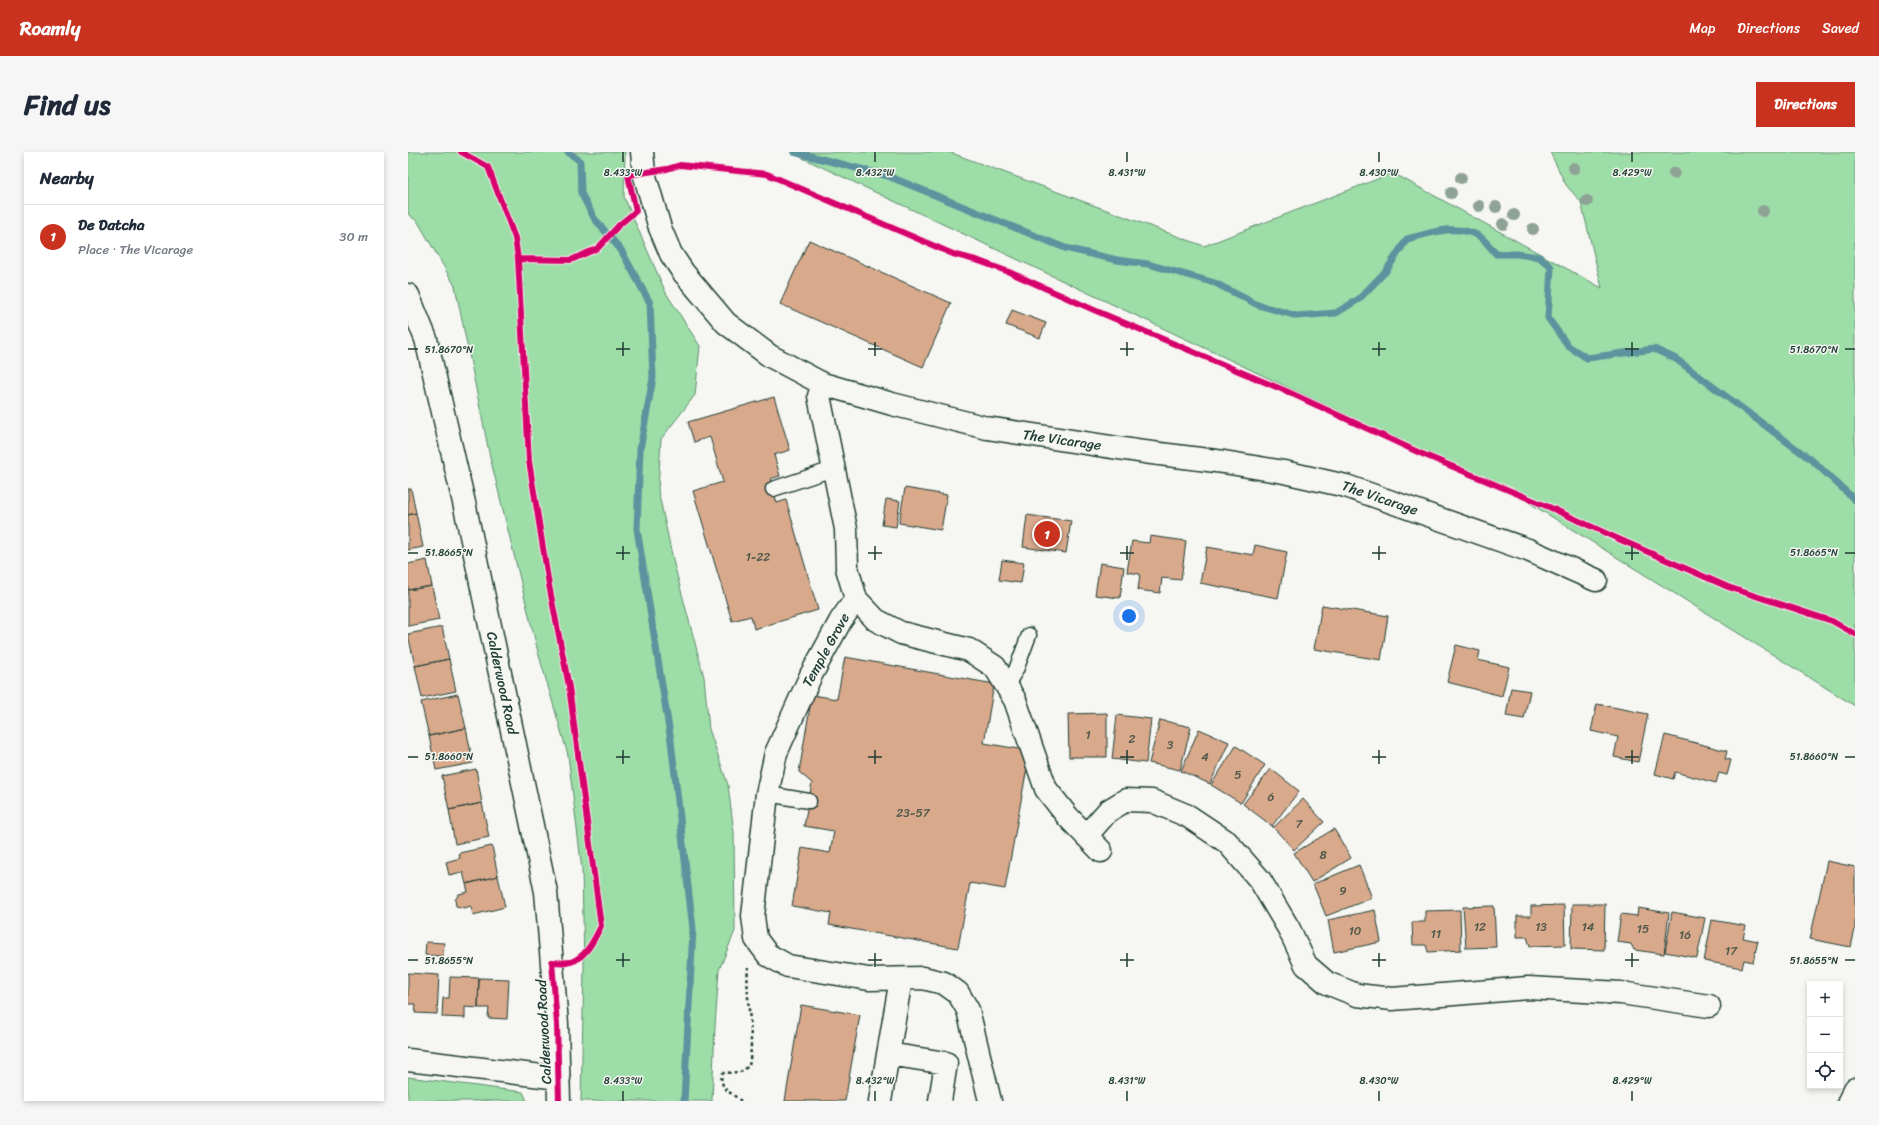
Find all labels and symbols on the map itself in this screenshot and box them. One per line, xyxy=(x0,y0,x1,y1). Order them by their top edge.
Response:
text: 8.433°W xyxy=(604,164,642,182)
text: 8.432°W xyxy=(856,164,895,182)
text: 8.431°W xyxy=(1108,164,1146,182)
text: 8.430°W xyxy=(1359,164,1399,182)
text: 8.429°W xyxy=(1612,164,1652,182)
text: 51.8670°N xyxy=(425,341,473,359)
text: 51.8670°N xyxy=(1790,341,1838,359)
street label: The Vicarage xyxy=(1021,422,1103,458)
street label: The Vicarage xyxy=(1338,473,1422,523)
pin: 1 xyxy=(1034,519,1060,549)
text: 51.8665°N xyxy=(425,544,473,562)
text: 51.8665°N xyxy=(1790,544,1838,562)
house number: 1-22 xyxy=(746,546,770,568)
your location xyxy=(1119,606,1139,626)
street label: Temple Grove xyxy=(795,608,857,692)
street label: Calderwood Road xyxy=(479,629,525,738)
house number: 1 xyxy=(1085,724,1091,746)
house number: 2 xyxy=(1129,728,1136,750)
house number: 3 xyxy=(1167,734,1174,756)
house number: 4 xyxy=(1201,746,1209,768)
text: 51.8660°N xyxy=(425,748,473,766)
text: 51.8660°N xyxy=(1790,748,1838,766)
house number: 5 xyxy=(1234,764,1242,786)
house number: 6 xyxy=(1268,786,1275,808)
house number: 23-57 xyxy=(896,802,931,824)
house number: 7 xyxy=(1296,813,1304,835)
house number: 8 xyxy=(1319,844,1327,866)
house number: 9 xyxy=(1339,880,1347,902)
house number: 12 xyxy=(1474,916,1486,938)
house number: 13 xyxy=(1535,916,1547,938)
house number: 14 xyxy=(1582,916,1595,938)
house number: 15 xyxy=(1637,918,1649,940)
house number: 10 xyxy=(1349,920,1362,942)
house number: 11 xyxy=(1431,923,1441,945)
house number: 16 xyxy=(1679,924,1691,946)
house number: 17 xyxy=(1725,940,1738,962)
text: 51.8655°N xyxy=(425,952,473,970)
text: 51.8655°N xyxy=(1790,952,1838,970)
street label: Calderwood Road xyxy=(529,977,559,1085)
text: 8.433°W xyxy=(604,1072,642,1090)
text: 8.432°W xyxy=(856,1072,895,1090)
text: 8.431°W xyxy=(1108,1072,1146,1090)
text: 8.430°W xyxy=(1359,1072,1399,1090)
text: 8.429°W xyxy=(1612,1072,1652,1090)

